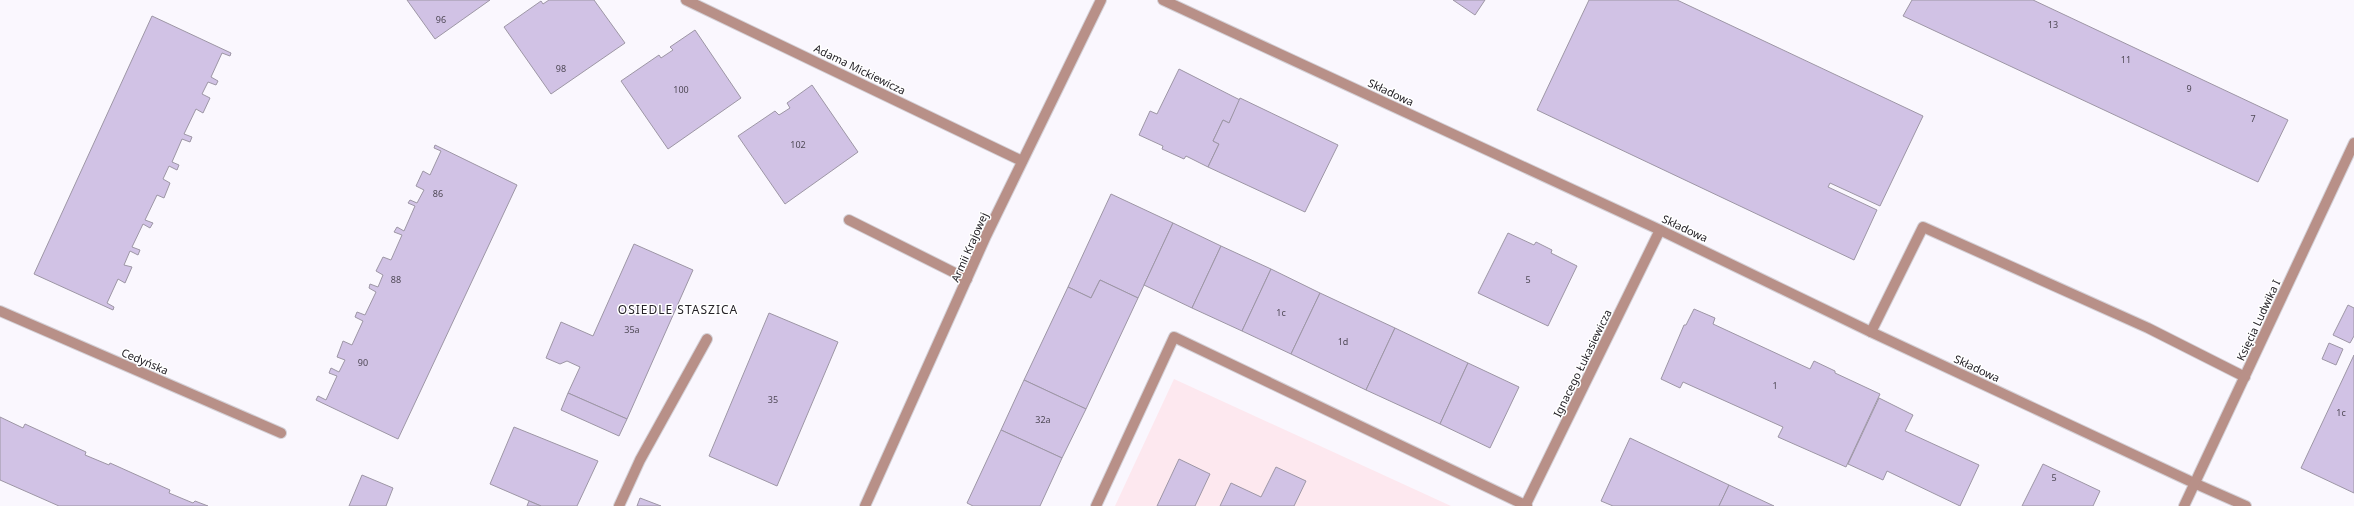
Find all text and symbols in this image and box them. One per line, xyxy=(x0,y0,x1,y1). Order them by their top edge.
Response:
house number: 96 xyxy=(436,13,446,26)
house number: 13 xyxy=(2048,18,2058,31)
street label: Adama Mickiewicza xyxy=(812,40,908,98)
house number: 11 xyxy=(2121,53,2131,66)
house number: 98 xyxy=(556,62,566,75)
street label: Składowa xyxy=(1366,75,1416,109)
house number: 9 xyxy=(2186,82,2192,95)
house number: 100 xyxy=(673,83,689,96)
house number: 7 xyxy=(2250,112,2256,125)
house number: 102 xyxy=(790,138,806,151)
house number: 86 xyxy=(433,187,443,200)
street label: Armii Krajowej xyxy=(947,210,991,284)
street label: Składowa xyxy=(1660,211,1710,245)
house number: 88 xyxy=(391,273,401,286)
house number: 5 xyxy=(1525,273,1531,286)
street label: Księcia Ludwika I xyxy=(2233,277,2283,363)
district label: OSIEDLE STASZICA xyxy=(618,301,738,318)
house number: 1c xyxy=(1276,306,1286,319)
street label: Ignacego Łukasiewicza xyxy=(1549,307,1615,419)
house number: 35a xyxy=(624,323,640,336)
house number: 1d xyxy=(1338,335,1348,348)
street label: Cedyńska xyxy=(119,344,171,378)
street label: Składowa xyxy=(1952,351,2002,385)
house number: 90 xyxy=(358,356,368,369)
house number: 1 xyxy=(1772,379,1778,392)
house number: 35 xyxy=(768,393,778,406)
house number: 1c xyxy=(2336,406,2346,419)
house number: 32a xyxy=(1035,413,1051,426)
house number: 5 xyxy=(2051,471,2057,484)

